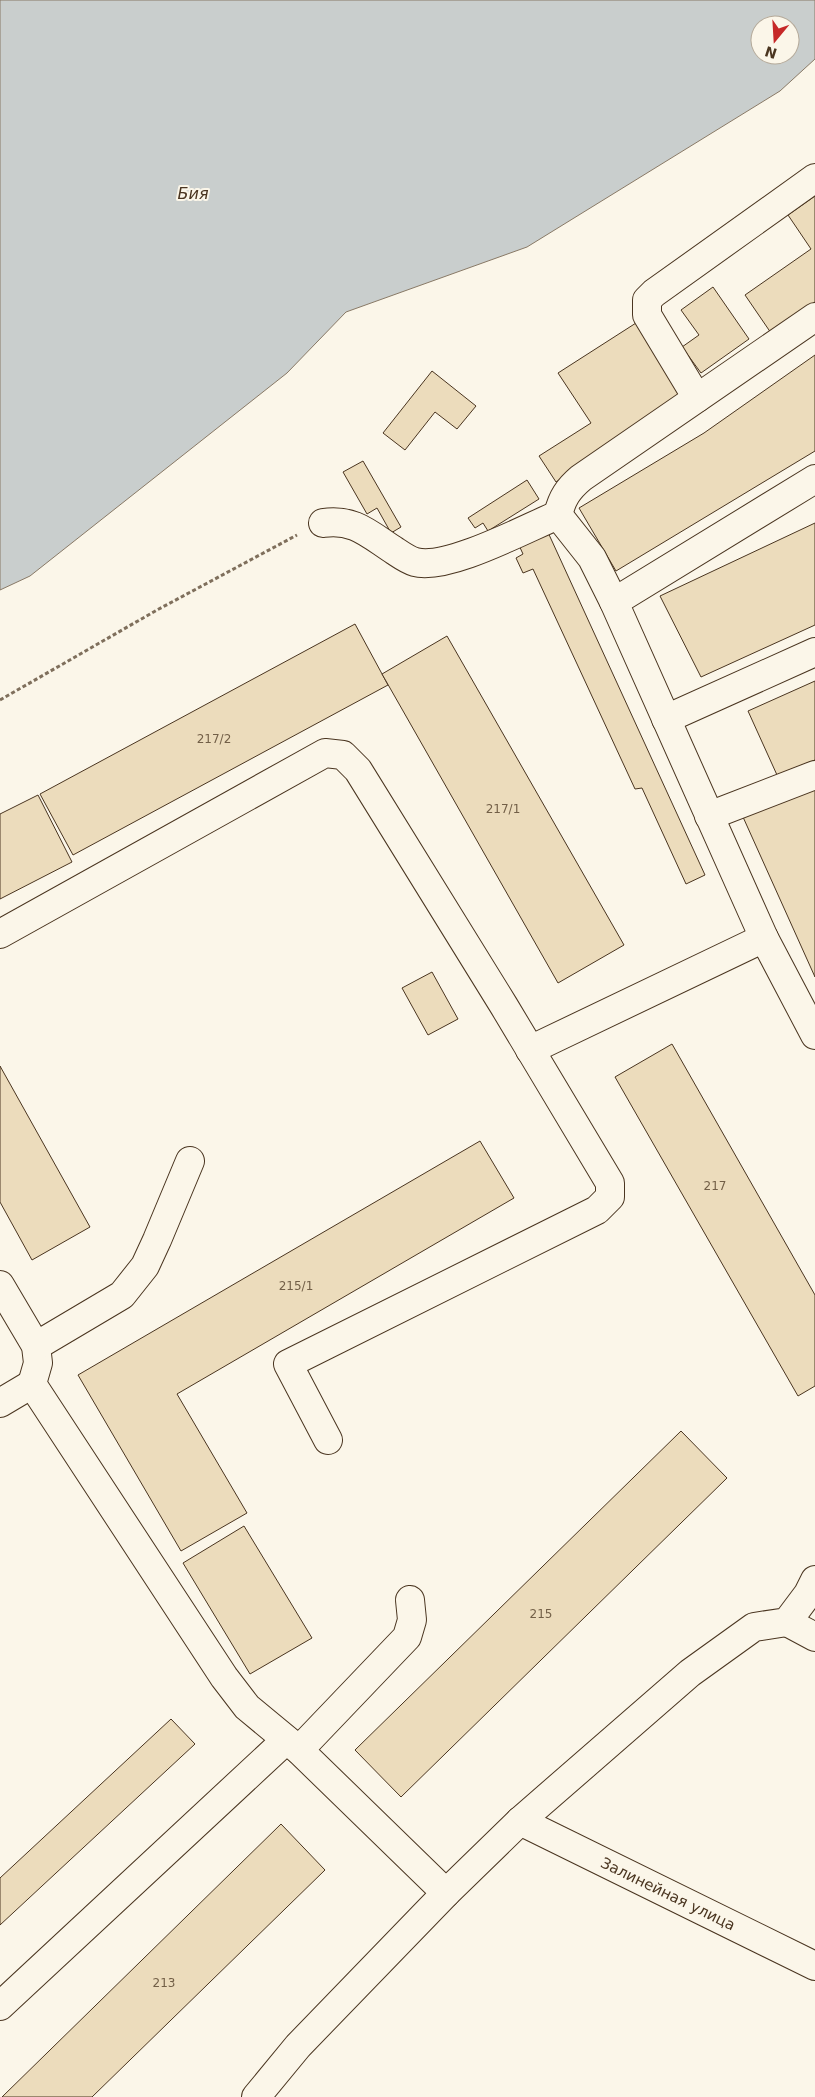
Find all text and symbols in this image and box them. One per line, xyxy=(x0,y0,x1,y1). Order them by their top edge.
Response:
north arrow xyxy=(750,15,800,65)
text: N xyxy=(763,43,779,62)
water label: Бия xyxy=(178,184,209,203)
house number: 217/2 xyxy=(197,732,231,746)
house number: 217/1 xyxy=(486,802,520,816)
house number: 217 xyxy=(704,1179,726,1193)
house number: 215/1 xyxy=(279,1279,313,1293)
house number: 215 xyxy=(530,1607,552,1621)
street label: Залинейная улица xyxy=(598,1854,738,1934)
house number: 213 xyxy=(153,1976,175,1990)

